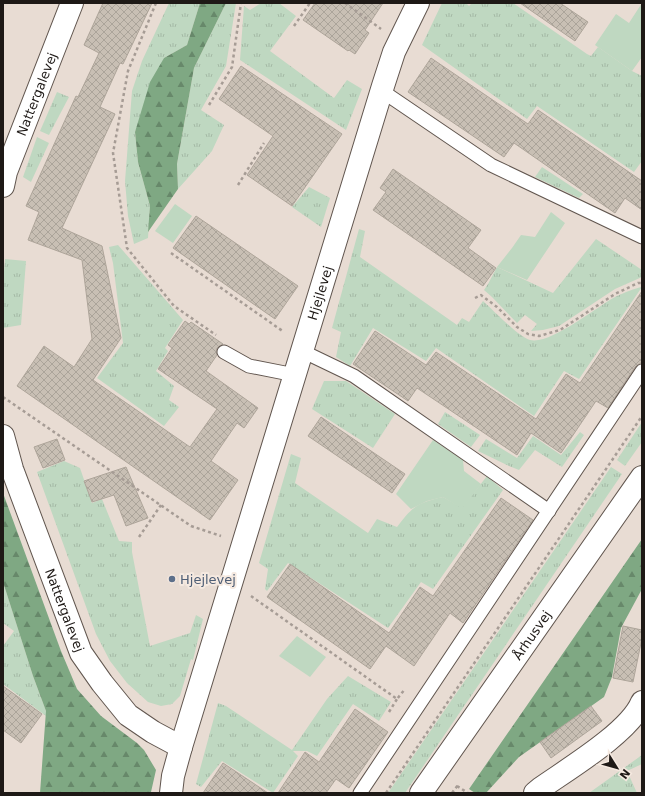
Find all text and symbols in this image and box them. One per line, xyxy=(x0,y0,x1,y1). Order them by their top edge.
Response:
street label: Nattergalevej xyxy=(13,50,59,138)
street label: Hjejlevej xyxy=(304,264,335,322)
street label: Nattergalevej xyxy=(42,566,87,654)
place label: Hjejlevej xyxy=(180,572,236,587)
marker: Hjejlevej xyxy=(167,574,177,584)
street label: Århusvej xyxy=(509,607,554,662)
north arrow xyxy=(597,748,637,788)
text: N xyxy=(617,766,633,781)

